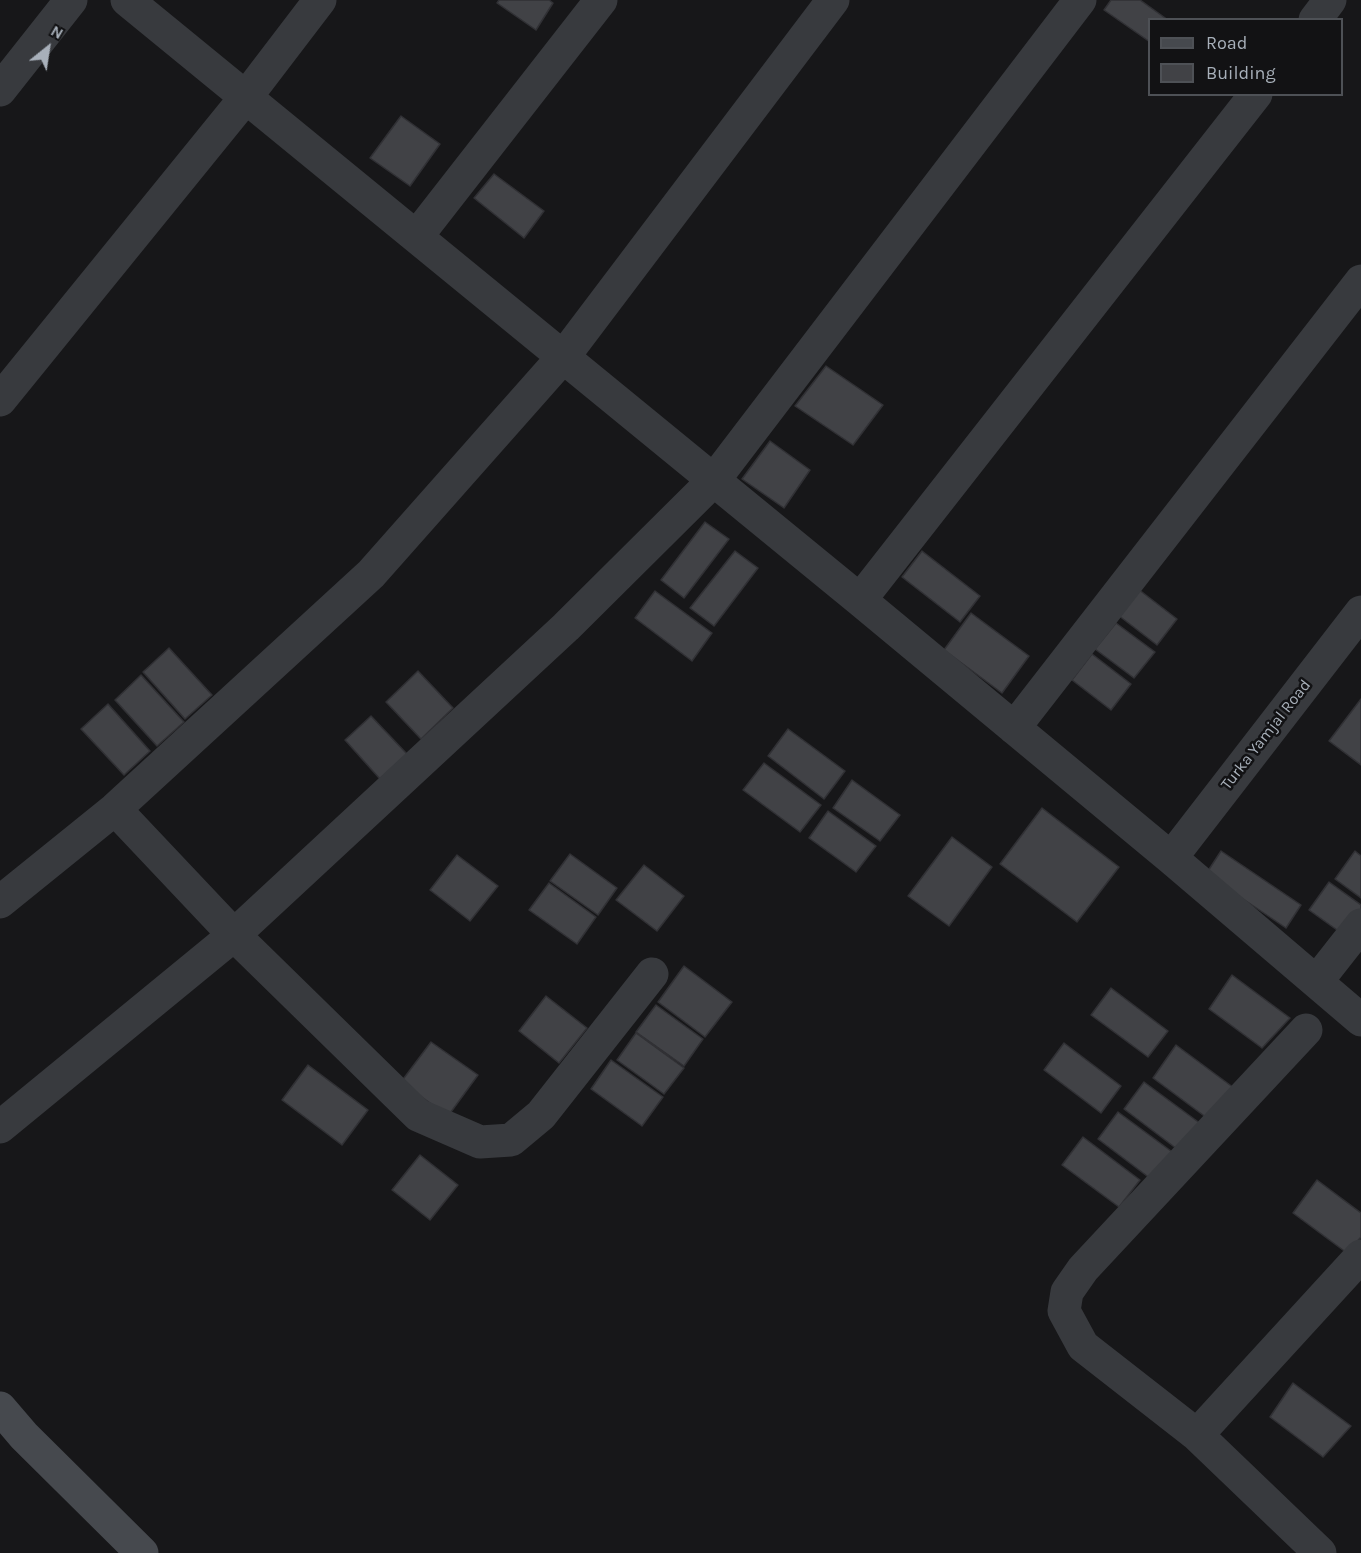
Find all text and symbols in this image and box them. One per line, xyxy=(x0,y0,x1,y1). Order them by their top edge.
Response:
north arrow xyxy=(18,18,78,78)
legend xyxy=(1148,18,1343,96)
text: N xyxy=(48,21,67,43)
text: Road xyxy=(1206,32,1247,54)
text: Building xyxy=(1206,62,1276,84)
street label: Turka Yamjal Road xyxy=(1217,676,1315,794)

